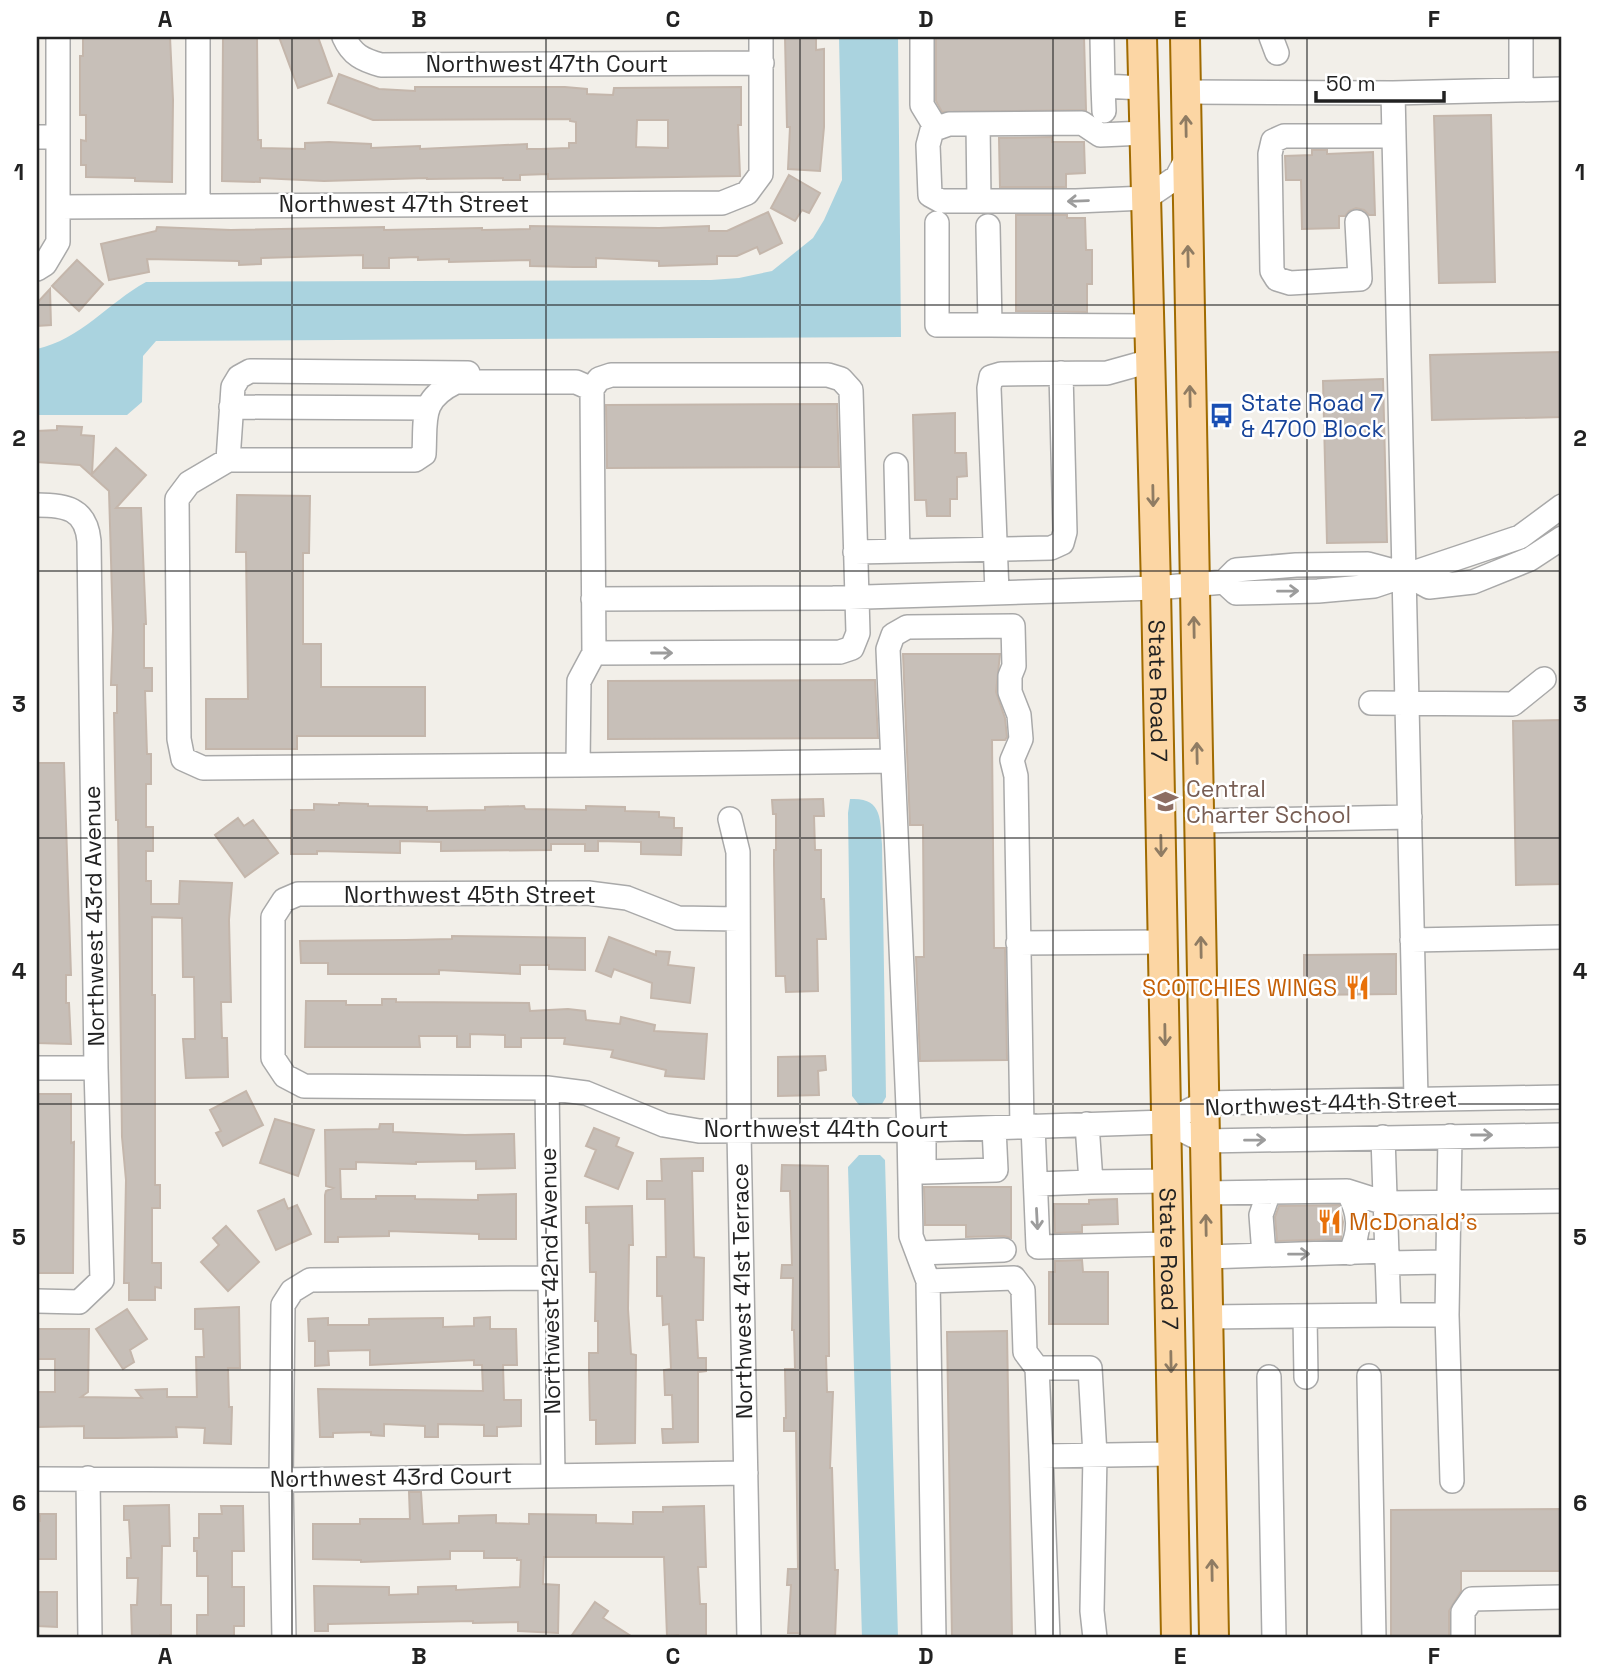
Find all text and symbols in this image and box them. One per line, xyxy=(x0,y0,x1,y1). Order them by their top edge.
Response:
text: A xyxy=(158,4,173,34)
text: B xyxy=(411,4,427,34)
text: C xyxy=(666,4,680,34)
text: D xyxy=(918,4,934,34)
text: E xyxy=(1174,4,1186,34)
text: F xyxy=(1428,4,1440,34)
street label: Northwest 47th Court xyxy=(426,49,668,79)
scale bar xyxy=(1316,60,1443,104)
text: 50 m xyxy=(1326,70,1376,97)
one-way arrow xyxy=(1179,115,1193,138)
text: 1 xyxy=(14,157,24,187)
text: 1 xyxy=(1575,157,1585,187)
street label: Northwest 47th Street xyxy=(279,189,529,219)
one-way arrow xyxy=(1066,194,1089,207)
one-way arrow xyxy=(1181,245,1195,268)
one-way arrow xyxy=(1183,385,1197,408)
place label: State Road 7 & 4700 Block xyxy=(1241,388,1384,444)
bus stop icon: State Road 7 & 4700 Block xyxy=(1207,402,1235,430)
text: 2 xyxy=(12,423,26,453)
text: 2 xyxy=(1573,423,1587,453)
one-way arrow xyxy=(1146,484,1160,507)
one-way arrow xyxy=(1277,585,1300,598)
one-way arrow xyxy=(1188,616,1201,639)
street label: State Road 7 xyxy=(1142,619,1174,762)
one-way arrow xyxy=(650,646,673,660)
text: 3 xyxy=(12,689,26,719)
text: 3 xyxy=(1573,689,1587,719)
one-way arrow xyxy=(1190,742,1204,765)
place label: Central Charter School xyxy=(1186,774,1351,830)
street label: Northwest 43rd Avenue xyxy=(77,785,111,1047)
school or university icon: Central Charter School xyxy=(1152,788,1180,816)
one-way arrow xyxy=(1154,834,1168,857)
street label: Northwest 45th Street xyxy=(344,880,596,910)
one-way arrow xyxy=(1194,935,1208,958)
text: 4 xyxy=(12,956,27,986)
text: 4 xyxy=(1573,956,1588,986)
place label: SCOTCHIES WINGS xyxy=(1142,973,1337,1003)
restaurant icon: SCOTCHIES WINGS xyxy=(1343,974,1371,1002)
one-way arrow xyxy=(1158,1023,1172,1046)
street label: Northwest 44th Street xyxy=(1204,1084,1458,1122)
street label: Northwest 44th Court xyxy=(704,1114,948,1144)
one-way arrow xyxy=(1470,1129,1493,1142)
one-way arrow xyxy=(1243,1133,1266,1147)
street label: Northwest 42nd Avenue xyxy=(533,1147,567,1415)
street label: Northwest 41st Terrace xyxy=(725,1163,759,1419)
street label: State Road 7 xyxy=(1152,1187,1185,1330)
one-way arrow xyxy=(1031,1207,1044,1230)
place label: McDonald's xyxy=(1349,1207,1478,1237)
restaurant icon: McDonald's xyxy=(1315,1208,1343,1236)
one-way arrow xyxy=(1199,1213,1213,1236)
text: 5 xyxy=(12,1222,26,1252)
text: 5 xyxy=(1573,1222,1587,1252)
one-way arrow xyxy=(1288,1247,1311,1261)
one-way arrow xyxy=(1164,1350,1177,1373)
street label: Northwest 43rd Court xyxy=(270,1460,512,1494)
text: 6 xyxy=(12,1488,26,1518)
text: 6 xyxy=(1573,1488,1587,1518)
one-way arrow xyxy=(1206,1559,1219,1582)
text: A xyxy=(158,1641,173,1671)
text: B xyxy=(411,1641,427,1671)
text: C xyxy=(666,1641,680,1671)
text: D xyxy=(918,1641,934,1671)
text: E xyxy=(1174,1641,1186,1671)
text: F xyxy=(1428,1641,1440,1671)

